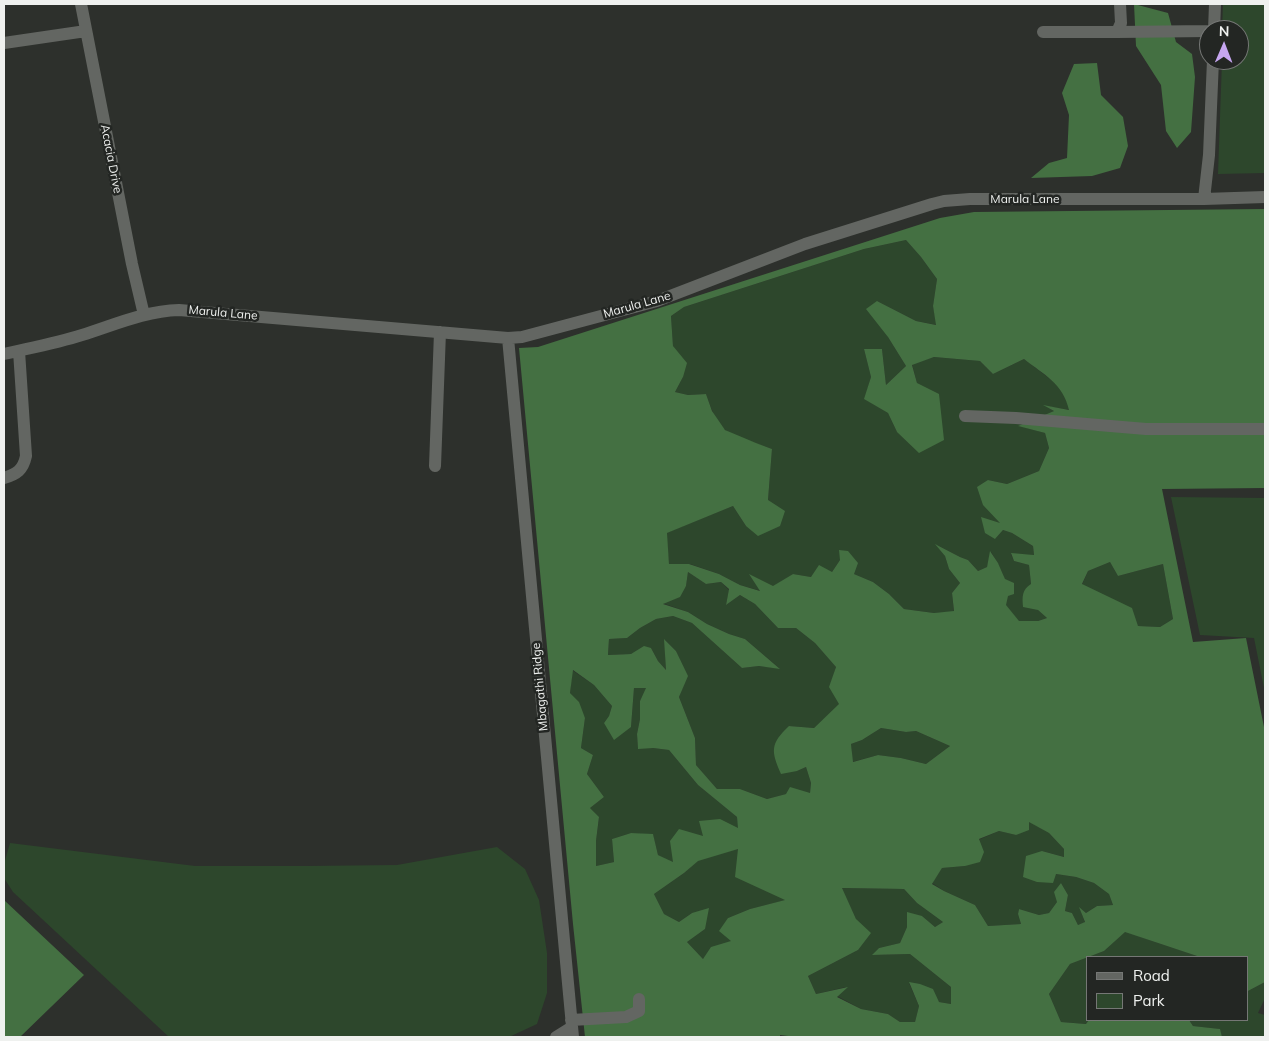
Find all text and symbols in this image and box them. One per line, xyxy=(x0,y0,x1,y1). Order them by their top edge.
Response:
north arrow xyxy=(1199,20,1249,70)
text: N xyxy=(1219,22,1230,40)
street label: Acacia Drive xyxy=(97,123,125,195)
street label: Marula Lane xyxy=(990,192,1060,206)
street label: Marula Lane xyxy=(602,289,672,321)
street label: Marula Lane xyxy=(188,303,258,323)
street label: Mbagathi Ridge xyxy=(529,642,551,732)
legend xyxy=(1086,956,1249,1021)
text: Road xyxy=(1133,966,1170,985)
text: Park xyxy=(1133,991,1165,1010)

